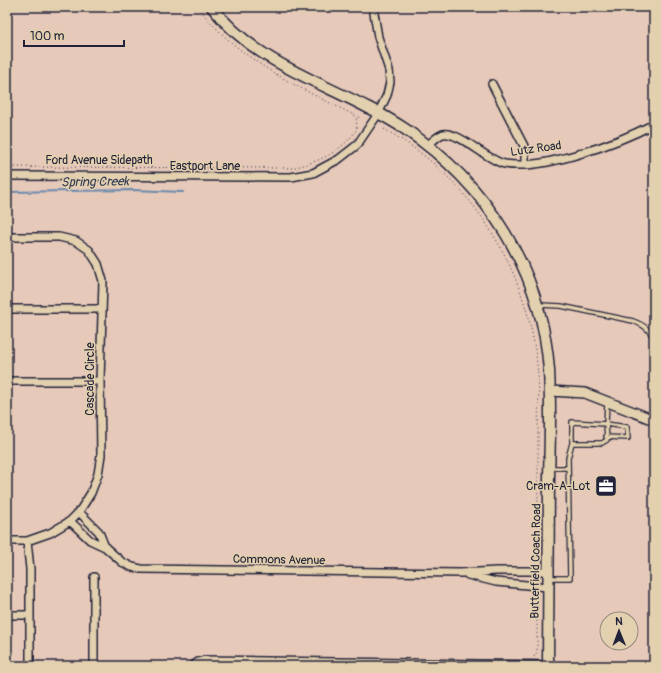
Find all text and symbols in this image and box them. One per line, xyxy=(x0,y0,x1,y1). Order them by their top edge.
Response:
scale bar xyxy=(24,22,124,48)
text: 100 m xyxy=(30,29,65,44)
street label: Lutz Road xyxy=(510,138,563,160)
street label: Ford Avenue Sidepath xyxy=(45,153,153,168)
street label: Eastport Lane xyxy=(170,159,240,174)
water label: Spring Creek xyxy=(61,173,131,191)
street label: Cascade Circle xyxy=(83,342,98,416)
office icon: Cram-A-Lot xyxy=(593,473,619,499)
place label: Cram-A-Lot xyxy=(526,479,590,494)
street label: Butterfield Coach Road xyxy=(527,503,545,619)
street label: Commons Avenue xyxy=(233,552,325,568)
north arrow xyxy=(599,611,639,651)
text: N xyxy=(615,615,623,628)

